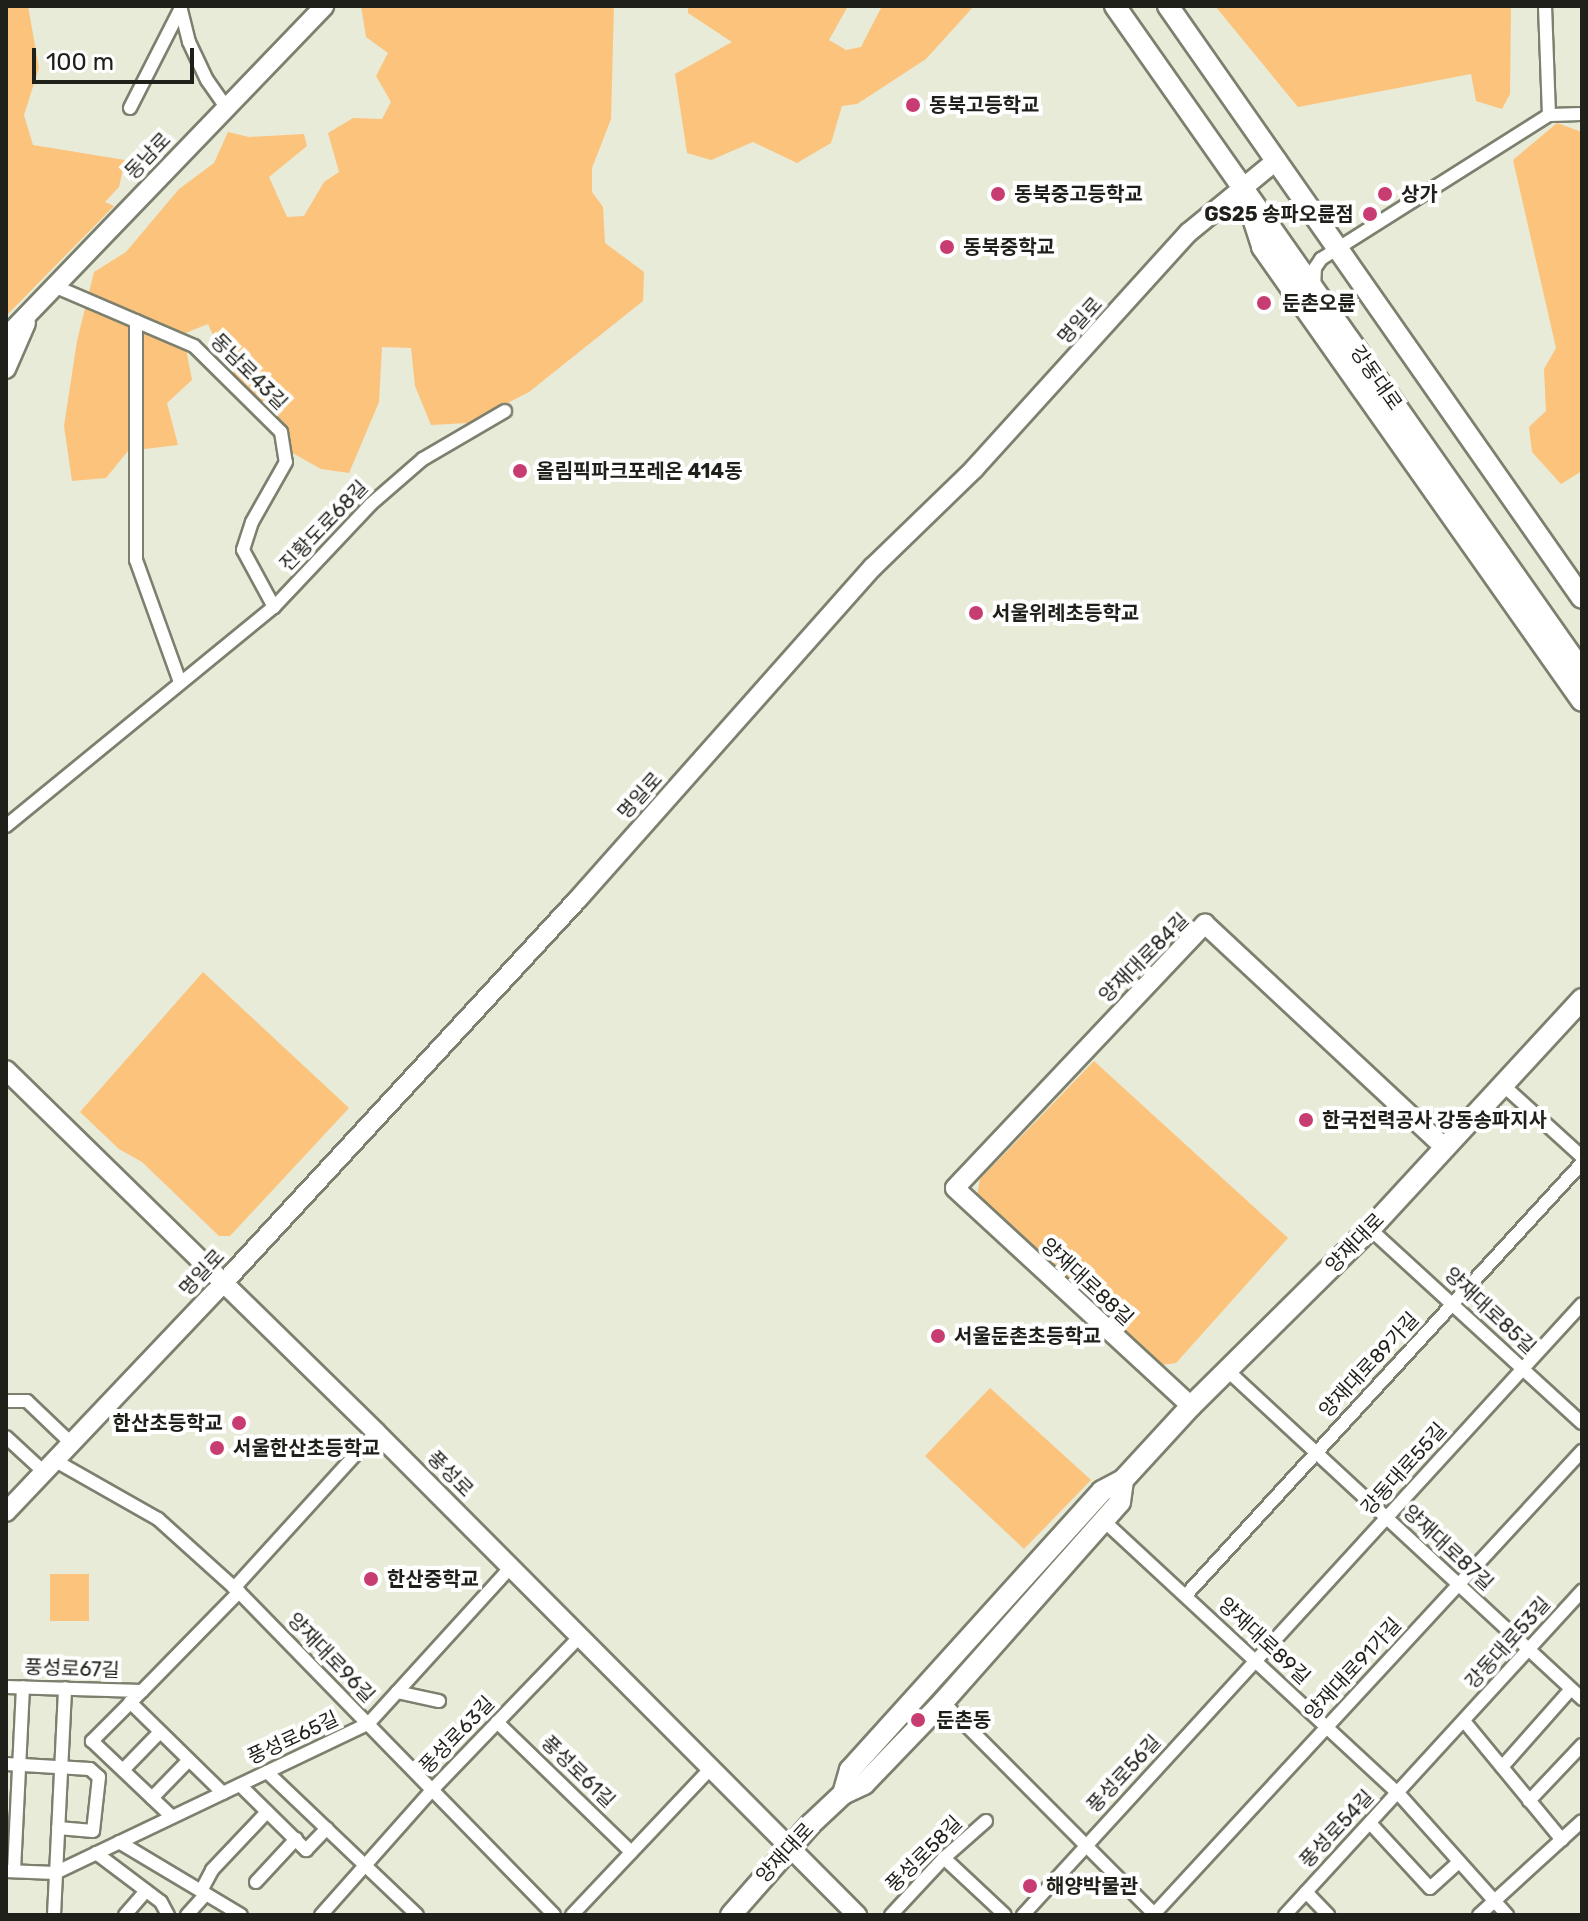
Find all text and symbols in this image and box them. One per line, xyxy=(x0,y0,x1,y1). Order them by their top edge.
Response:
scale bar xyxy=(36,32,198,82)
text: 100 m xyxy=(46,48,114,76)
place label: 동북고등학교 xyxy=(929,93,1039,117)
marker: 동북고등학교 xyxy=(904,96,922,114)
street label: 동남로 xyxy=(120,128,176,184)
place label: 동북중고등학교 xyxy=(1014,182,1143,206)
place label: 상가 xyxy=(1401,182,1438,206)
marker: 동북중고등학교 xyxy=(989,185,1007,203)
marker: 상가 xyxy=(1376,185,1394,203)
place label: GS25 송파오륜점 xyxy=(1204,202,1354,226)
marker: GS25 송파오륜점 xyxy=(1361,205,1379,223)
place label: 동북중학교 xyxy=(963,235,1055,259)
marker: 동북중학교 xyxy=(938,238,956,256)
place label: 둔촌오륜 xyxy=(1282,291,1356,315)
street label: 명일로 xyxy=(1053,292,1107,350)
marker: 둔촌오륜 xyxy=(1253,292,1275,314)
street label: 동남로43길 xyxy=(206,329,292,415)
street label: 강동대로 xyxy=(1345,341,1407,415)
place label: 올림픽파크포레온 414동 xyxy=(536,459,743,483)
marker: 올림픽파크포레온 414동 xyxy=(511,462,529,480)
street label: 진황도로68길 xyxy=(275,476,373,576)
place label: 서울위례초등학교 xyxy=(992,601,1139,625)
marker: 서울위례초등학교 xyxy=(967,604,985,622)
street label: 명일로 xyxy=(613,767,667,825)
street label: 양재대로84길 xyxy=(1094,908,1194,1008)
place label: 한국전력공사 강동송파지사 xyxy=(1322,1108,1547,1132)
marker: 한국전력공사 강동송파지사 xyxy=(1297,1111,1315,1129)
street label: 양재대로 xyxy=(1321,1208,1389,1278)
street label: 양재대로88길 xyxy=(1036,1233,1138,1331)
street label: 명일로 xyxy=(174,1245,230,1301)
street label: 양재대로85길 xyxy=(1439,1262,1541,1360)
street label: 양재대로89가길 xyxy=(1314,1307,1424,1423)
place label: 서울둔촌초등학교 xyxy=(954,1324,1101,1348)
marker: 서울둔촌초등학교 xyxy=(929,1327,947,1345)
place label: 한산초등학교 xyxy=(113,1411,223,1435)
marker: 한산초등학교 xyxy=(230,1414,248,1432)
street label: 강동대로55길 xyxy=(1356,1418,1452,1520)
place label: 서울한산초등학교 xyxy=(233,1436,380,1460)
marker: 서울한산초등학교 xyxy=(208,1439,226,1457)
street label: 풍성로 xyxy=(422,1446,478,1502)
street label: 양재대로87길 xyxy=(1398,1500,1498,1596)
place label: 한산중학교 xyxy=(387,1567,479,1591)
marker: 한산중학교 xyxy=(362,1570,380,1588)
street label: 양재대로89길 xyxy=(1213,1592,1315,1690)
street label: 강동대로53길 xyxy=(1460,1592,1556,1694)
street label: 양재대로96길 xyxy=(282,1608,380,1708)
street label: 양재대로91가길 xyxy=(1300,1613,1406,1725)
street label: 풍성로67길 xyxy=(24,1655,120,1683)
street label: 풍성로63길 xyxy=(414,1692,500,1778)
street label: 풍성로65길 xyxy=(244,1707,342,1769)
place label: 둔촌동 xyxy=(936,1708,991,1732)
marker: 둔촌동 xyxy=(907,1709,929,1731)
street label: 풍성로56길 xyxy=(1082,1730,1166,1818)
street label: 풍성로61길 xyxy=(536,1731,620,1813)
street label: 풍성로54길 xyxy=(1295,1785,1379,1873)
street label: 풍성로58길 xyxy=(881,1811,967,1897)
street label: 양재대로 xyxy=(751,1818,819,1888)
place label: 해양박물관 xyxy=(1046,1874,1138,1898)
marker: 해양박물관 xyxy=(1021,1877,1039,1895)

